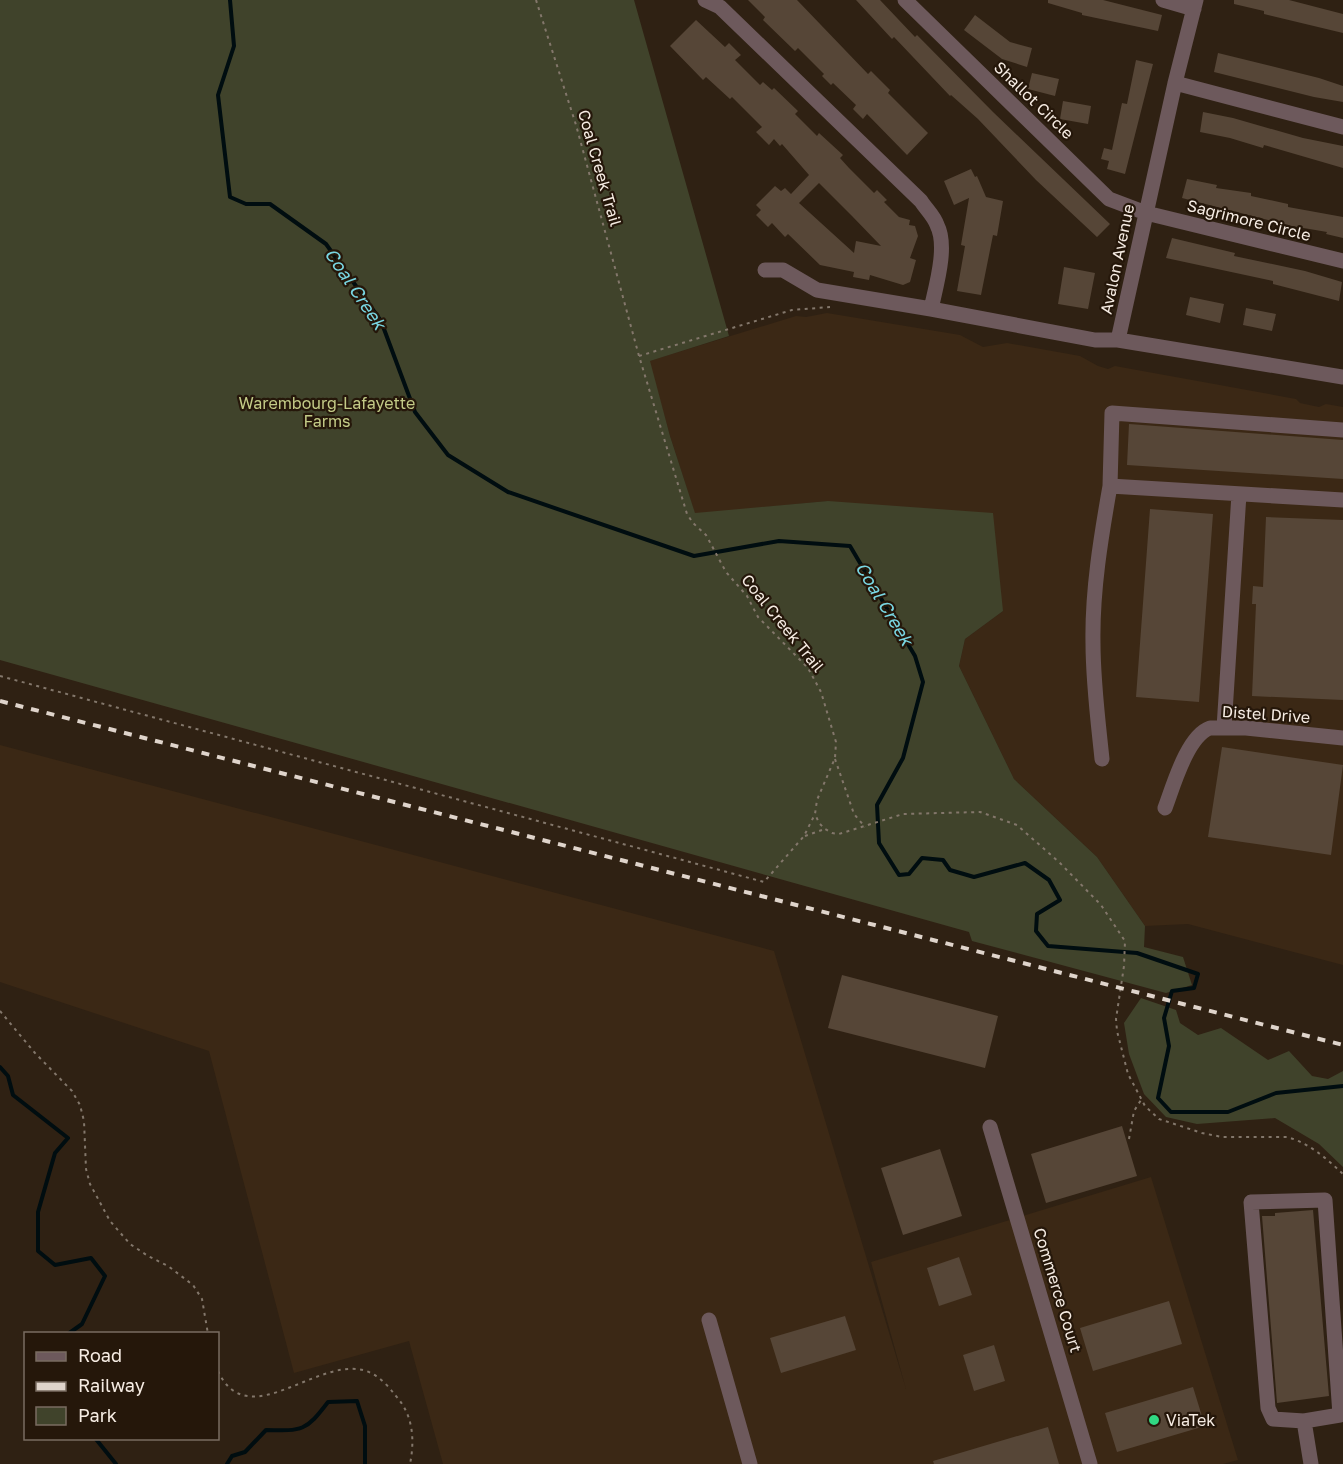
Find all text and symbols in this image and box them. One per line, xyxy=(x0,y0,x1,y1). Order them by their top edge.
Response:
street label: Shallot Circle xyxy=(990,57,1078,143)
street label: Coal Creek Trail xyxy=(574,107,626,229)
street label: Sagrimore Circle xyxy=(1185,195,1313,245)
street label: Avalon Avenue xyxy=(1096,202,1138,316)
water label: Coal Creek xyxy=(321,243,392,335)
park label: Warembourg-Lafayette Farms xyxy=(239,393,415,431)
water label: Coal Creek xyxy=(851,558,919,651)
street label: Coal Creek Trail xyxy=(737,570,829,676)
street label: Distel Drive xyxy=(1221,701,1311,727)
street label: Commerce Court xyxy=(1030,1225,1086,1355)
legend xyxy=(24,1332,219,1440)
text: Road xyxy=(78,1344,122,1366)
text: Railway xyxy=(78,1374,145,1396)
text: Park xyxy=(78,1404,117,1426)
place label: ViaTek xyxy=(1166,1410,1215,1430)
marker: ViaTek xyxy=(1147,1413,1161,1427)

